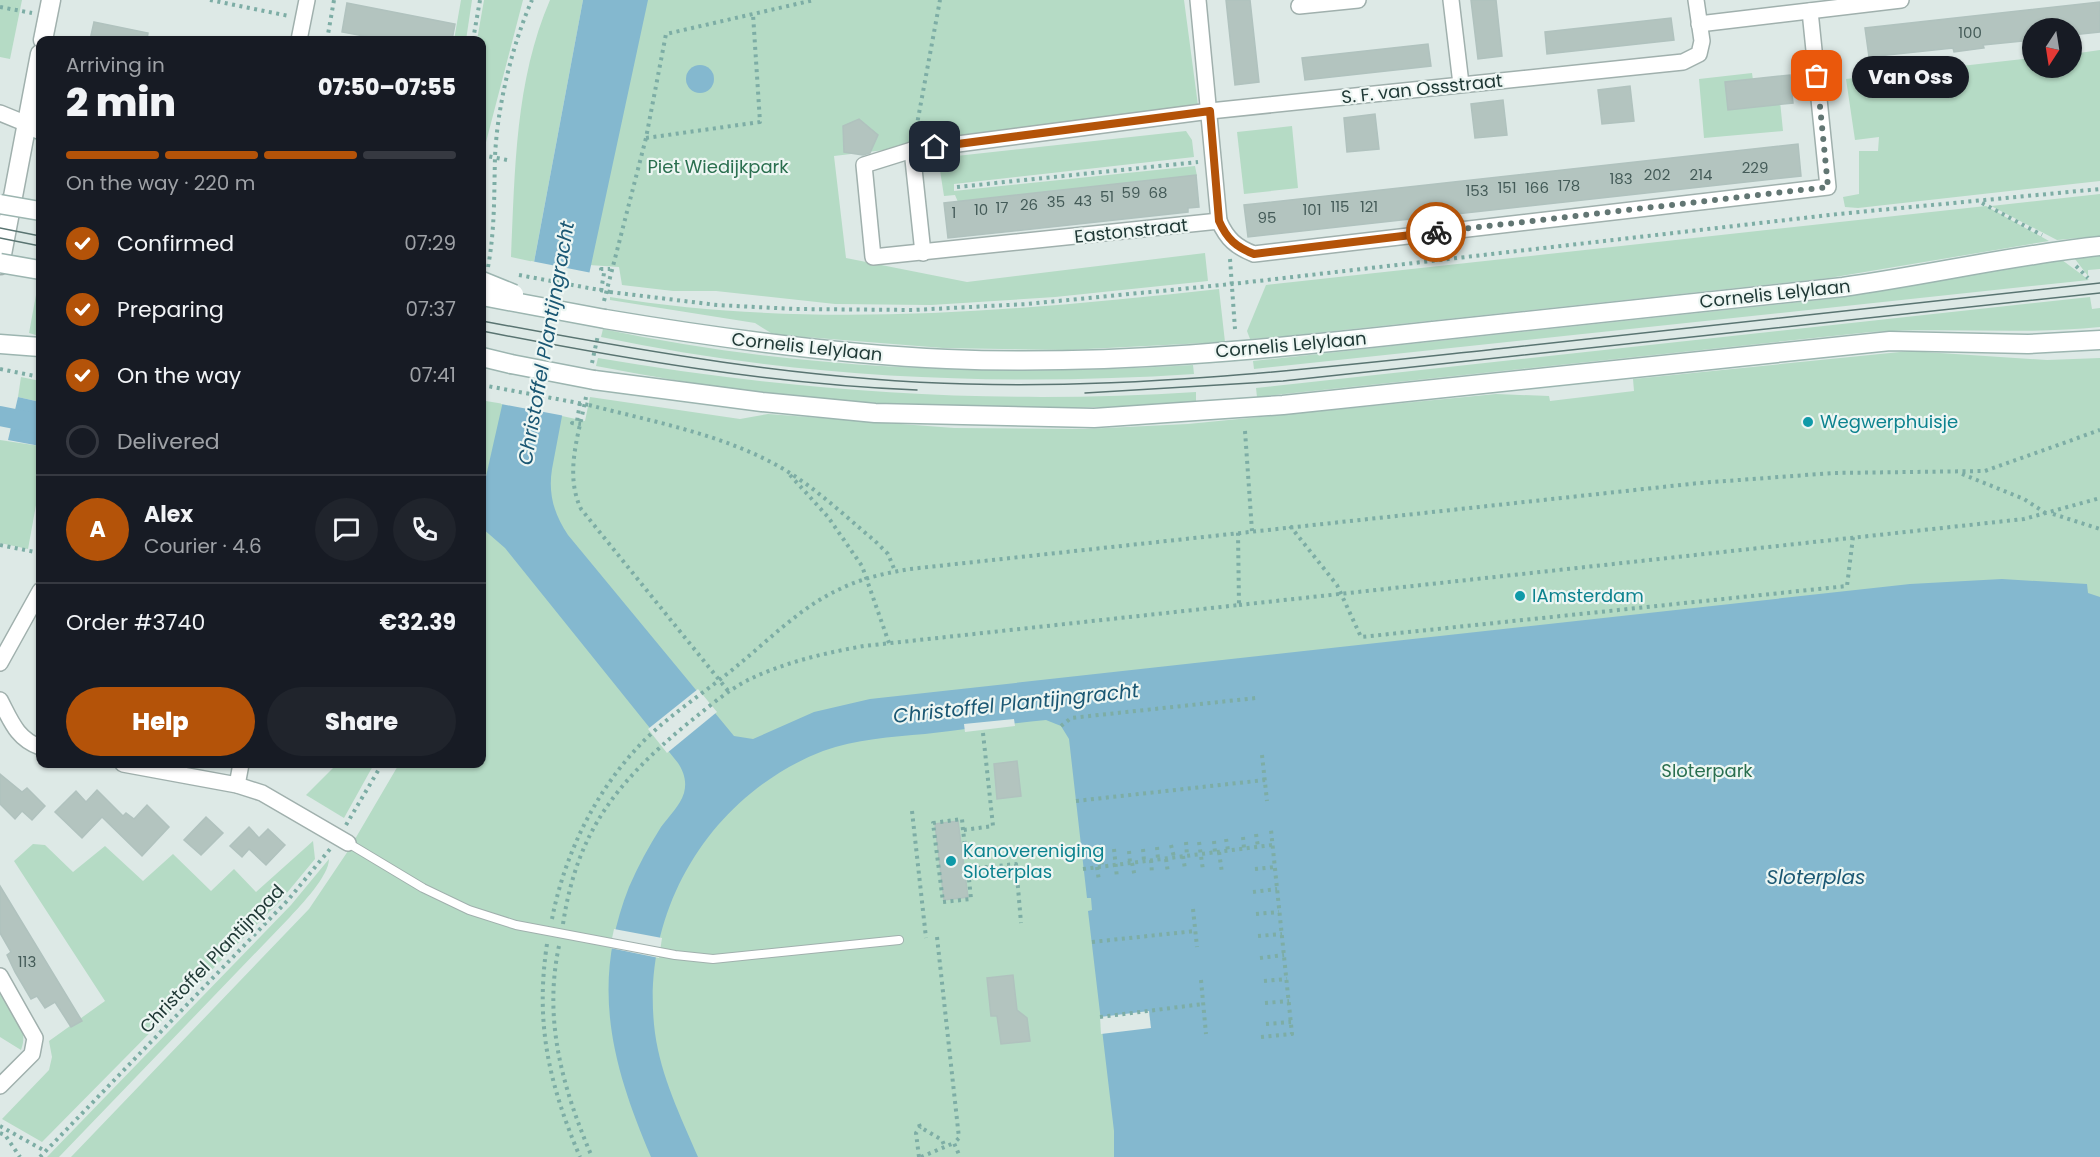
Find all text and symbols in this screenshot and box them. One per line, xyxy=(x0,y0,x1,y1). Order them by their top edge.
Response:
north arrow xyxy=(2022,18,2082,78)
map controls xyxy=(2022,18,2082,78)
house number: 100 xyxy=(1958,22,1982,43)
pin xyxy=(1791,50,1842,101)
text: Arriving in xyxy=(66,51,165,79)
callout: Van Oss xyxy=(1853,55,1970,97)
icon: bag xyxy=(1800,59,1833,92)
text: Van Oss xyxy=(1868,63,1953,91)
street label: S. F. van Ossstraat xyxy=(1340,68,1504,109)
text: 07:50–07:55 xyxy=(318,72,456,103)
text: 2 min xyxy=(66,75,176,130)
pin xyxy=(909,121,960,172)
icon: home xyxy=(918,130,951,163)
park label: Piet Wiedijkpark xyxy=(647,154,789,179)
house number: 229 xyxy=(1742,157,1768,178)
house number: 202 xyxy=(1644,164,1670,185)
house number: 214 xyxy=(1690,164,1712,185)
house number: 183 xyxy=(1609,168,1633,189)
text: On the way · 220 m xyxy=(66,169,255,197)
house number: 178 xyxy=(1558,175,1580,196)
house number: 151 xyxy=(1497,177,1517,198)
house number: 166 xyxy=(1525,177,1549,198)
house number: 153 xyxy=(1465,180,1489,201)
house number: 59 xyxy=(1122,182,1140,203)
house number: 68 xyxy=(1149,182,1168,203)
house number: 51 xyxy=(1100,186,1114,207)
house number: 43 xyxy=(1074,190,1092,211)
house number: 35 xyxy=(1047,191,1065,212)
house number: 26 xyxy=(1020,194,1038,215)
house number: 115 xyxy=(1330,196,1350,217)
house number: 121 xyxy=(1360,196,1378,217)
house number: 17 xyxy=(996,197,1009,218)
house number: 10 xyxy=(974,199,988,220)
house number: 101 xyxy=(1302,199,1322,220)
house number: 1 xyxy=(952,202,956,223)
courier xyxy=(1406,202,1466,262)
house number: 95 xyxy=(1258,207,1276,228)
street label: Eastonstraat xyxy=(1073,212,1189,249)
icon: bike xyxy=(1420,216,1453,249)
water label: Christoffel Plantijngracht xyxy=(511,218,581,467)
icon: check xyxy=(66,227,99,260)
text: Confirmed xyxy=(117,228,234,259)
text: 07:29 xyxy=(404,229,456,257)
street label: Cornelis Lelylaan xyxy=(1698,273,1852,314)
icon: check xyxy=(66,293,99,326)
text: Preparing xyxy=(117,294,224,325)
text: 07:37 xyxy=(406,295,456,323)
street label: Cornelis Lelylaan xyxy=(1214,325,1368,364)
street label: Cornelis Lelylaan xyxy=(730,326,884,367)
icon: check xyxy=(66,359,99,392)
text: On the way xyxy=(117,360,241,391)
text: 07:41 xyxy=(409,361,456,389)
place label: Wegwerphuisje xyxy=(1820,409,1958,434)
marker: Wegwerphuisje xyxy=(1801,415,1815,429)
text: Delivered xyxy=(117,426,220,457)
button: chat xyxy=(315,498,378,561)
button: phone xyxy=(393,498,456,561)
text: Alex xyxy=(144,499,193,530)
text: A xyxy=(89,514,106,545)
text: Courier · 4.6 xyxy=(144,532,262,560)
place label: IAmsterdam xyxy=(1532,583,1644,608)
marker: IAmsterdam xyxy=(1513,589,1527,603)
text: Order #3740 xyxy=(66,607,205,638)
text: €32.39 xyxy=(380,607,456,638)
water label: Christoffel Plantijngracht xyxy=(892,676,1141,730)
button: Help xyxy=(66,687,255,756)
button: Share xyxy=(267,687,456,756)
park label: Sloterpark xyxy=(1661,758,1753,783)
place label: Kanovereniging Sloterplas xyxy=(963,838,1104,884)
marker: Kanovereniging Sloterplas xyxy=(944,854,958,868)
water label: Sloterplas xyxy=(1767,863,1865,891)
street label: Christoffel Plantijnpad xyxy=(134,879,290,1039)
house number: 113 xyxy=(18,951,36,972)

